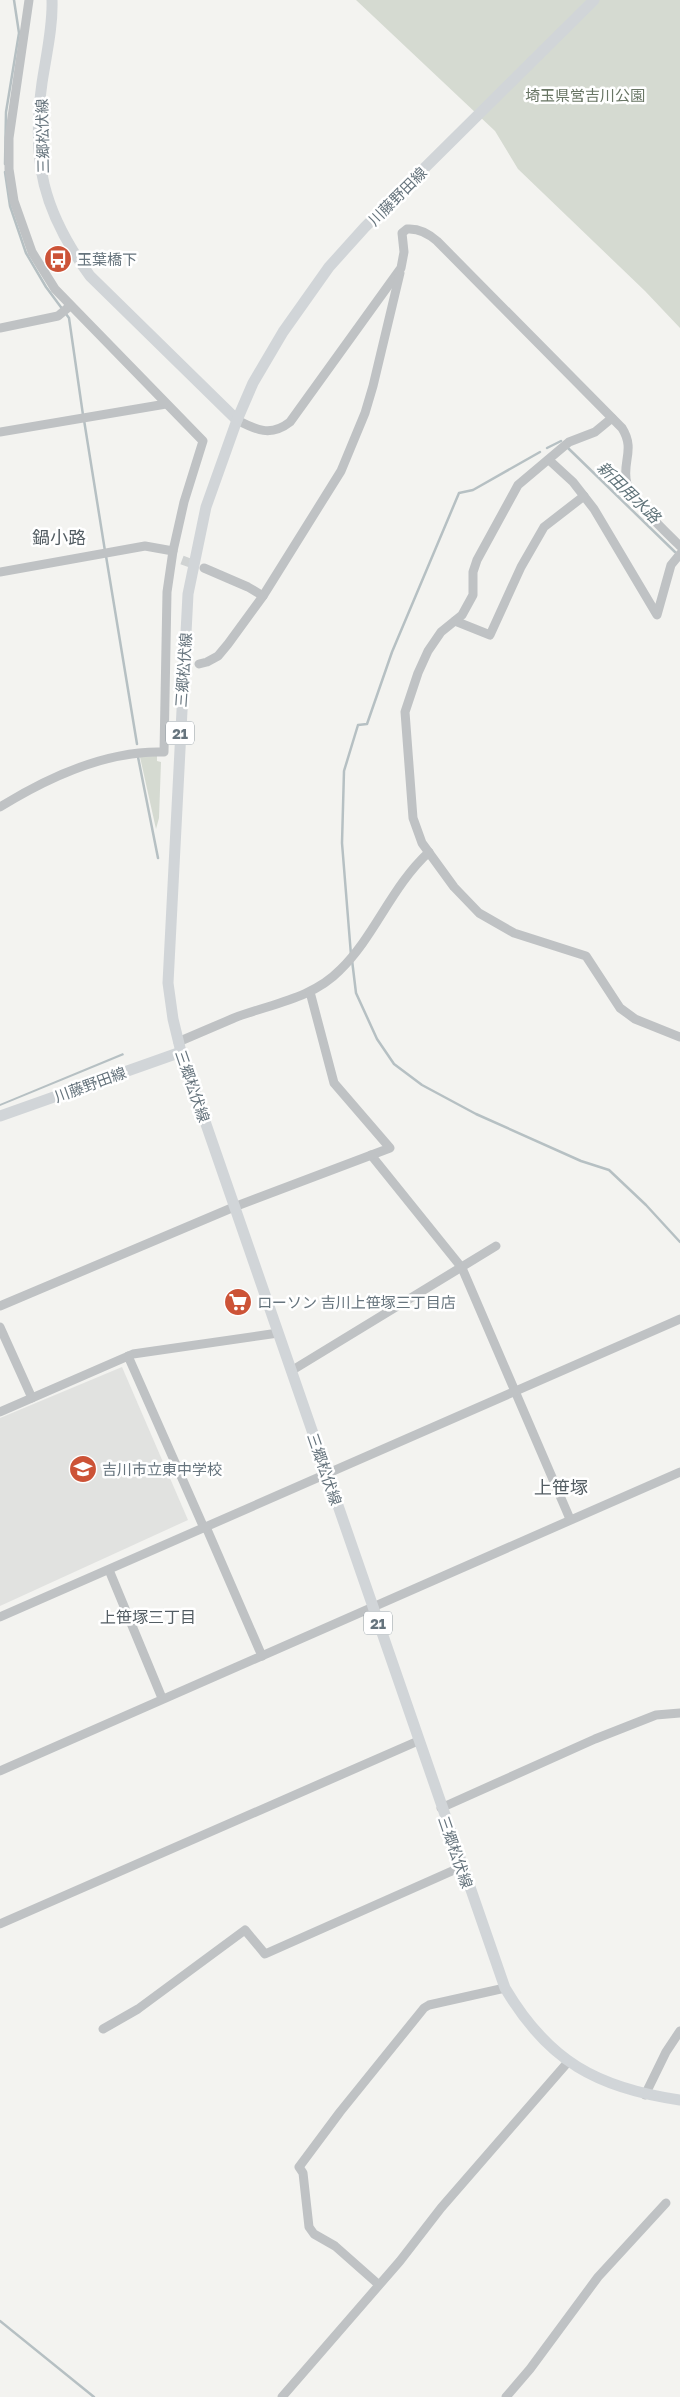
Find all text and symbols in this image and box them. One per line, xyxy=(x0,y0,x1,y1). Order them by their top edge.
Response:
park label: 埼玉県営吉川公園 xyxy=(525,86,645,104)
street label: 三郷松伏線 xyxy=(32,98,52,174)
street label: 川藤野田線 xyxy=(364,163,430,229)
bus stop icon: 玉葉橋下 xyxy=(43,244,73,274)
place label: 玉葉橋下 xyxy=(77,250,137,268)
water label: 新田用水路 xyxy=(593,457,666,528)
district label: 鍋小路 xyxy=(32,526,86,548)
street label: 三郷松伏線 xyxy=(171,632,195,708)
road number: 21 xyxy=(166,721,194,744)
street label: 三郷松伏線 xyxy=(172,1048,214,1124)
street label: 川藤野田線 xyxy=(52,1063,128,1105)
supermarket icon: ローソン 吉川上笹塚三丁目店 xyxy=(223,1287,253,1317)
place label: ローソン 吉川上笹塚三丁目店 xyxy=(257,1293,456,1311)
street label: 三郷松伏線 xyxy=(304,1431,346,1507)
school or university icon: 吉川市立東中学校 xyxy=(68,1454,98,1484)
place label: 吉川市立東中学校 xyxy=(102,1460,222,1478)
district label: 上笹塚 xyxy=(534,1476,588,1498)
district label: 上笹塚三丁目 xyxy=(100,1607,196,1627)
road number: 21 xyxy=(364,1612,392,1635)
street label: 三郷松伏線 xyxy=(435,1814,477,1890)

